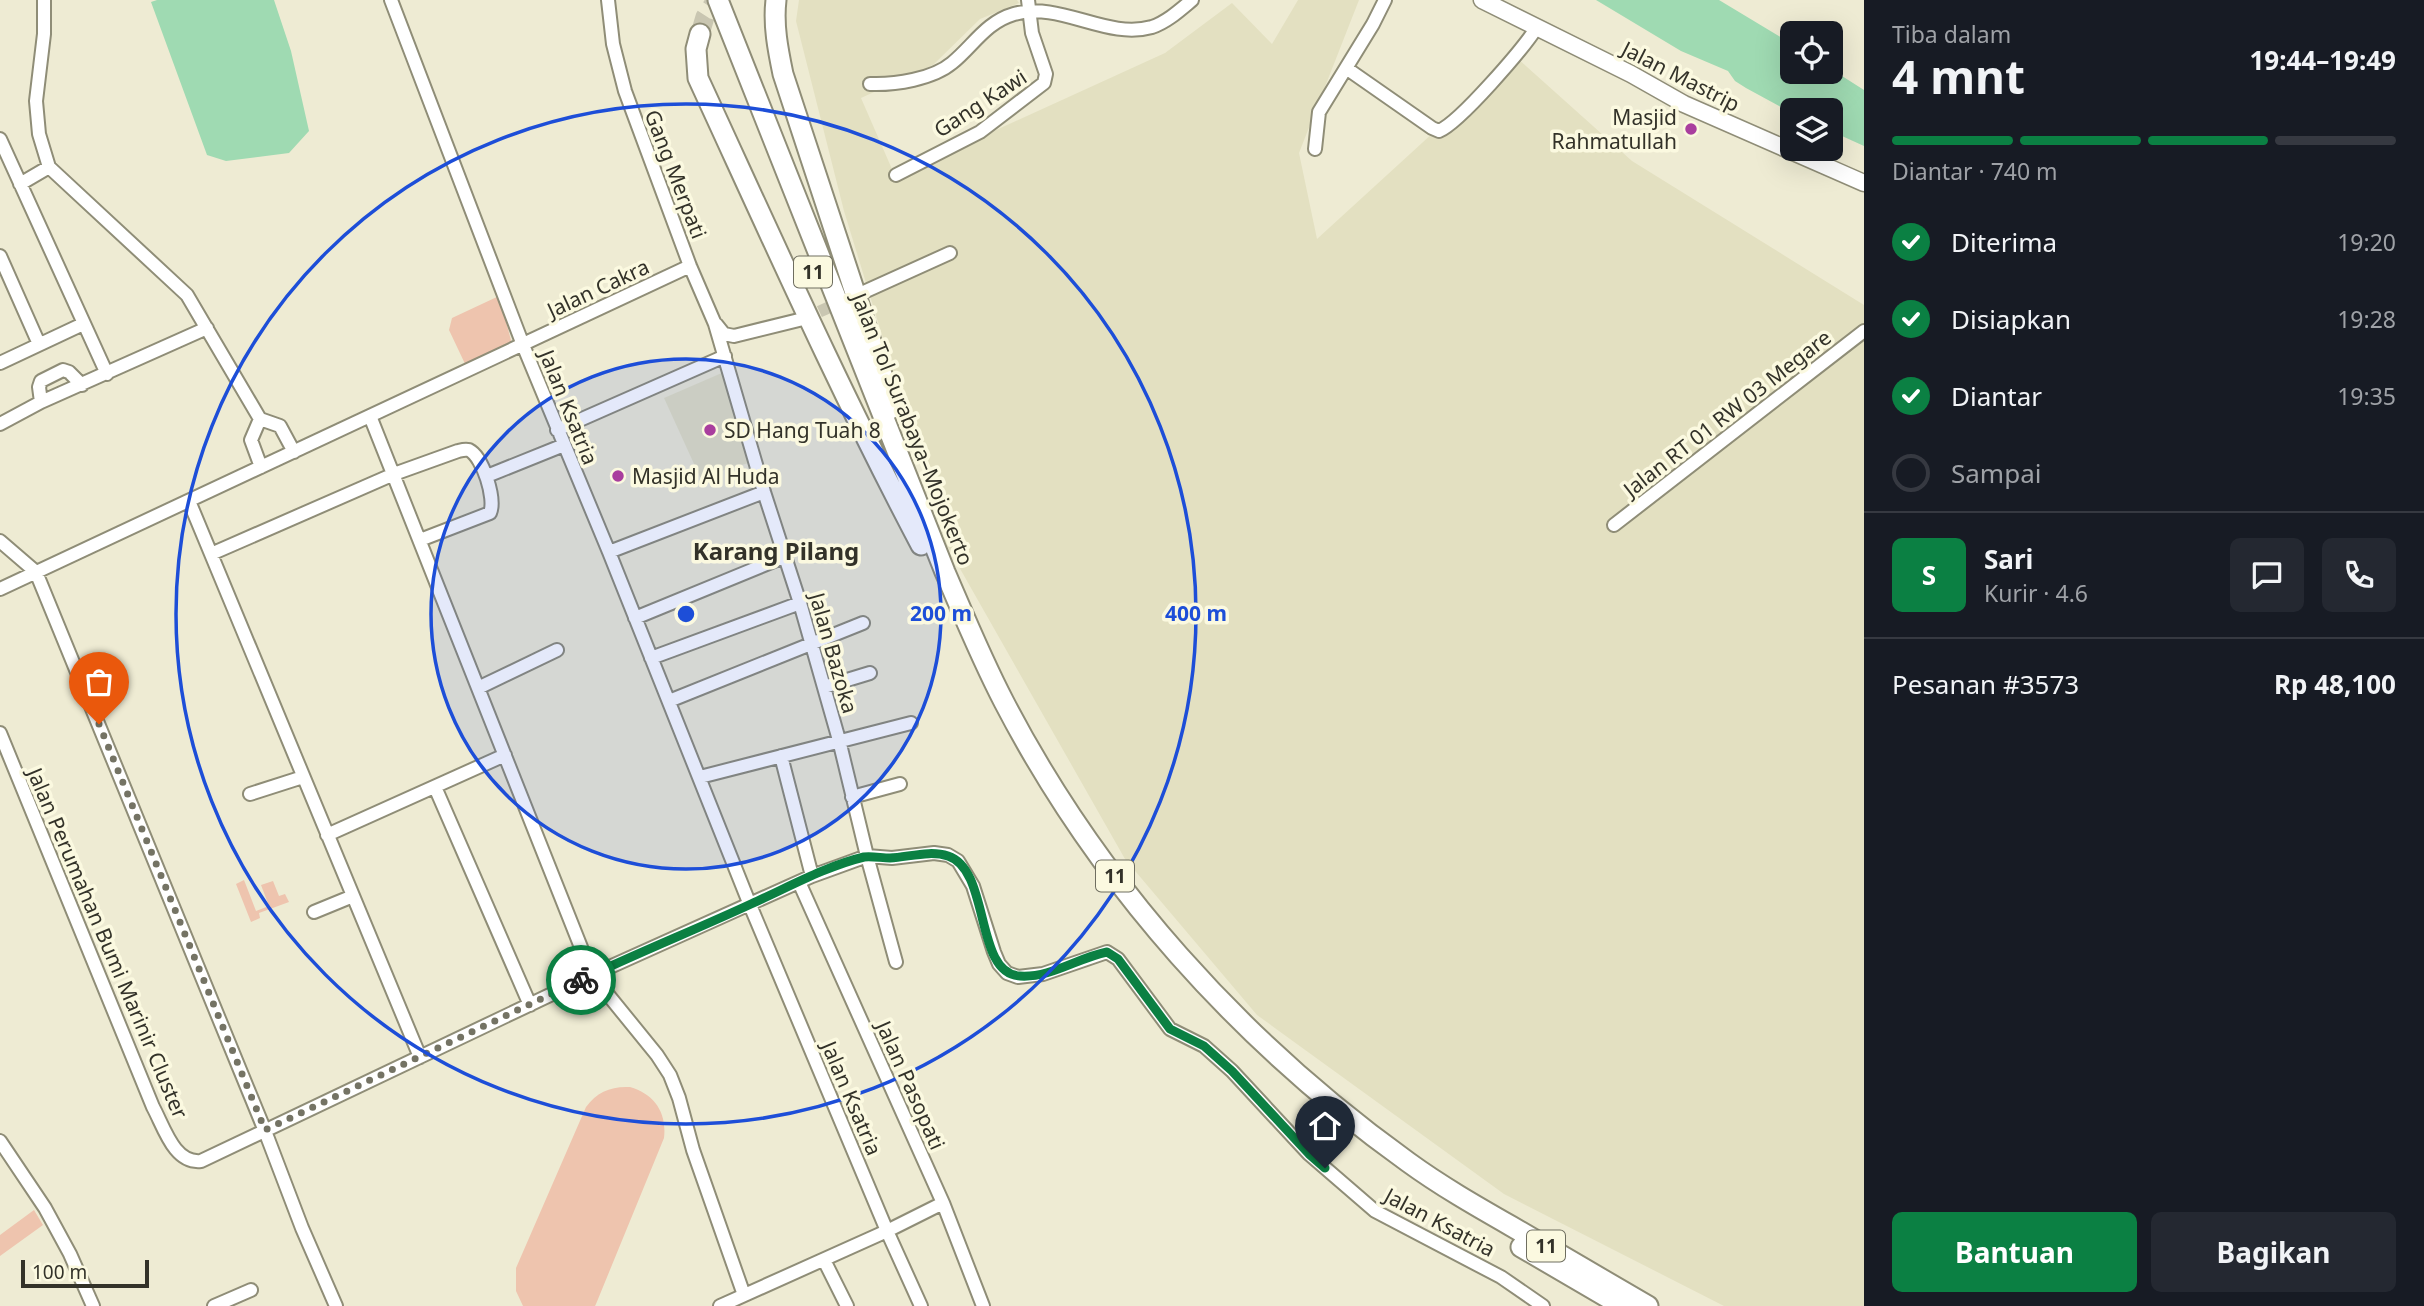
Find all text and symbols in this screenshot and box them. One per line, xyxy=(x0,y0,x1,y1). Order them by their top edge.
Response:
text: Tiba dalam xyxy=(1892,18,2011,50)
map controls xyxy=(1780,21,1843,161)
button: locate xyxy=(1780,21,1843,84)
street label: Jalan Mastrip xyxy=(1616,33,1745,118)
text: 19:44–19:49 xyxy=(2249,42,2396,78)
text: 4 mnt xyxy=(1892,45,2025,107)
street label: Gang Kawi xyxy=(928,63,1032,143)
button: layers xyxy=(1780,98,1843,161)
place label: Masjid Rahmatullah xyxy=(1552,103,1677,155)
street label: Gang Merpati xyxy=(639,106,713,242)
marker: Masjid Rahmatullah xyxy=(1683,121,1699,137)
text: Diantar · 740 m xyxy=(1892,155,2058,187)
icon: check xyxy=(1892,223,1930,261)
text: Diterima xyxy=(1951,224,2057,260)
text: 19:20 xyxy=(2337,226,2396,258)
street label: Jalan Cakra xyxy=(541,252,654,325)
road number: 11 xyxy=(794,256,832,288)
street label: Jalan Tol Surabaya–Mojokerto xyxy=(845,287,980,569)
icon: check xyxy=(1892,300,1930,338)
text: Disiapkan xyxy=(1951,301,2071,337)
text: 19:28 xyxy=(2337,303,2396,335)
street label: Jalan RT 01 RW 03 Megare xyxy=(1616,323,1837,504)
street label: Jalan Ksatria xyxy=(533,344,605,469)
icon: check xyxy=(1892,377,1930,415)
text: Diantar xyxy=(1951,378,2042,414)
text: 19:35 xyxy=(2337,380,2396,412)
place label: SD Hang Tuah 8 xyxy=(724,416,881,444)
marker: SD Hang Tuah 8 xyxy=(702,422,718,438)
text: Sampai xyxy=(1951,455,2041,491)
place label: Masjid Al Huda xyxy=(632,462,780,490)
marker: Masjid Al Huda xyxy=(610,468,626,484)
district label: Karang Pilang xyxy=(693,534,859,567)
button: chat xyxy=(2230,538,2304,612)
button: phone xyxy=(2322,538,2396,612)
text: Sari xyxy=(1984,541,2033,577)
text: S xyxy=(1922,557,1936,593)
text: Kurir · 4.6 xyxy=(1984,577,2088,609)
street label: Jalan Bazoka xyxy=(803,588,865,717)
text: 200 m xyxy=(910,599,972,627)
text: 400 m xyxy=(1165,599,1227,627)
centre of rings xyxy=(674,602,698,626)
pin xyxy=(69,652,129,724)
icon: bag xyxy=(80,663,118,701)
text: Pesanan #3573 xyxy=(1892,666,2079,702)
text: Rp 48,100 xyxy=(2274,666,2396,702)
street label: Jalan Perumahan Bumi Marinir Cluster xyxy=(20,762,195,1123)
road number: 11 xyxy=(1096,860,1134,891)
courier xyxy=(546,945,616,1015)
icon: bike xyxy=(562,961,600,999)
street label: Jalan Pasopati xyxy=(869,1014,952,1154)
street label: Jalan Ksatria xyxy=(815,1035,889,1159)
pin xyxy=(1295,1096,1355,1168)
icon: home xyxy=(1306,1107,1344,1145)
street label: Jalan Ksatria xyxy=(1378,1180,1500,1263)
button: Bantuan xyxy=(1892,1212,2137,1292)
button: Bagikan xyxy=(2151,1212,2396,1292)
road number: 11 xyxy=(1527,1230,1565,1262)
scale bar xyxy=(21,1257,149,1289)
text: 100 m xyxy=(32,1259,87,1285)

